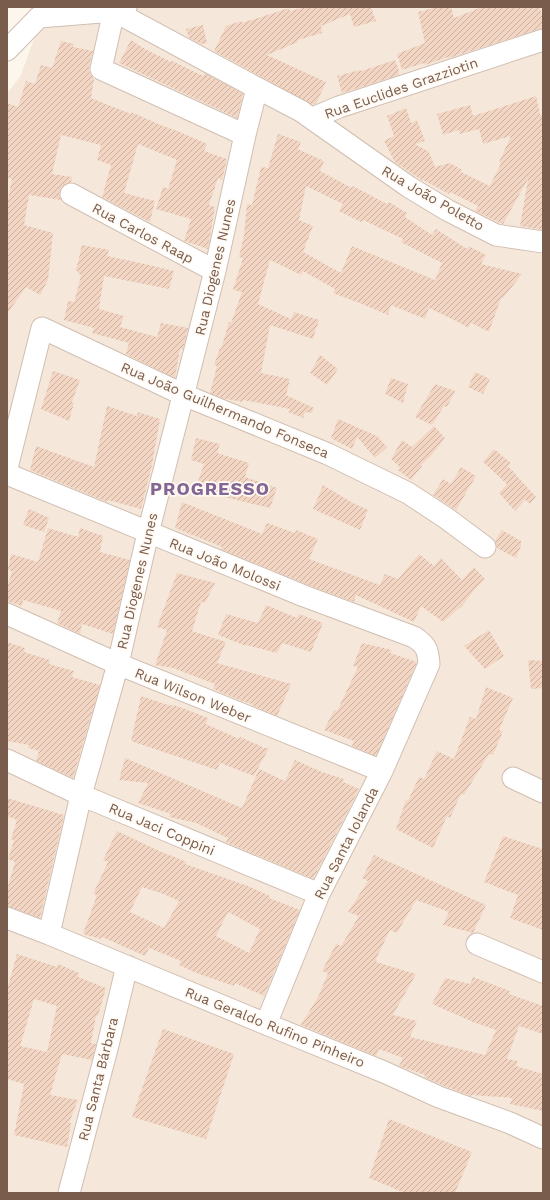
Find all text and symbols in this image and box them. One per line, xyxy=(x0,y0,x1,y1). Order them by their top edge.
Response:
street label: Rua Euclides Grazziotin xyxy=(322,54,480,122)
street label: Rua João Poletto xyxy=(379,162,487,234)
street label: Rua Diogenes Nunes xyxy=(191,197,239,337)
street label: Rua Carlos Raap xyxy=(90,200,196,266)
street label: Rua João Guilhermando Fonseca xyxy=(119,359,331,461)
district label: PROGRESSO xyxy=(150,478,270,499)
street label: Rua Diogenes Nunes xyxy=(113,511,161,651)
street label: Rua João Molossi xyxy=(167,534,283,594)
street label: Rua Wilson Weber xyxy=(133,664,254,726)
street label: Rua Santa Iolanda xyxy=(311,784,381,902)
street label: Rua Jaci Coppini xyxy=(107,799,217,859)
street label: Rua Geraldo Rufino Pinheiro xyxy=(183,984,367,1070)
street label: Rua Santa Bárbara xyxy=(75,1016,121,1142)

